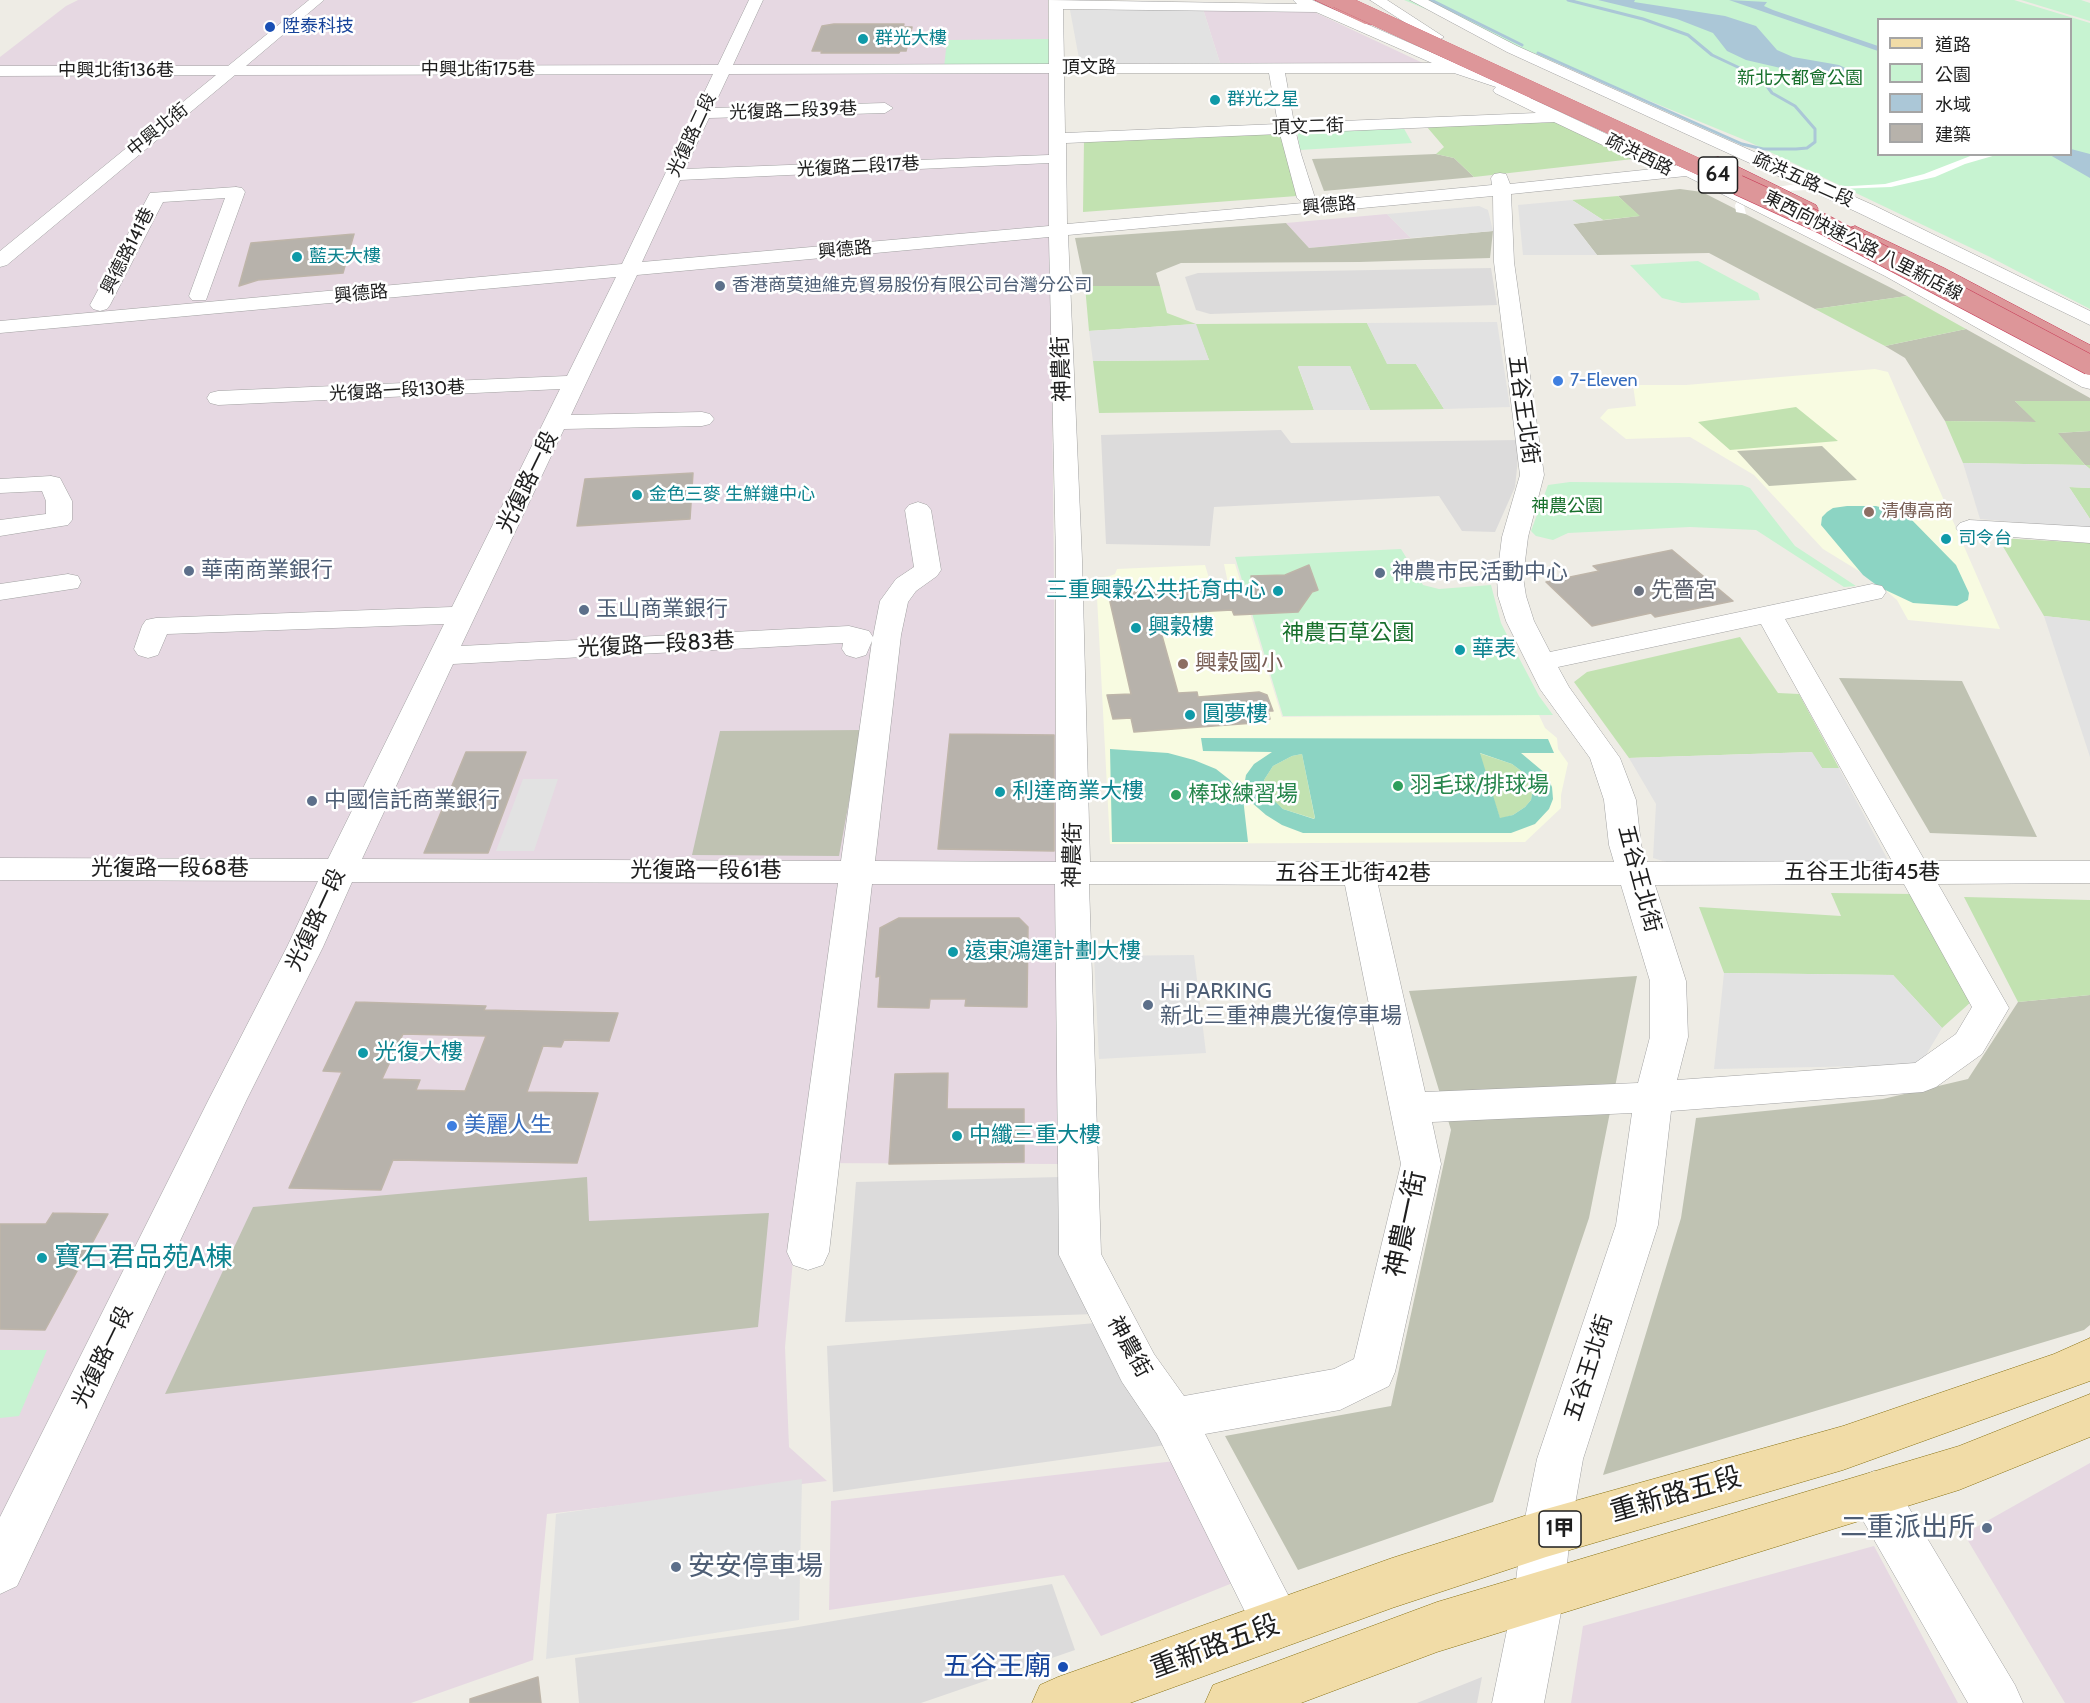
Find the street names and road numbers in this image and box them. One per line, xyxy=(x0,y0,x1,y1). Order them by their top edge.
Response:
street label: 頂文路 xyxy=(1062,57,1116,79)
street label: 中興北街175巷 xyxy=(421,59,535,81)
street label: 中興北街136巷 xyxy=(58,60,174,82)
street label: 光復路二段 xyxy=(663,90,721,180)
street label: 光復路二段39巷 xyxy=(729,98,857,124)
street label: 中興北街 xyxy=(123,99,193,161)
street label: 頂文二街 xyxy=(1272,115,1344,139)
street label: 疏洪西路 xyxy=(1602,130,1676,180)
street label: 疏洪五路二段 xyxy=(1749,148,1857,212)
street label: 光復路二段17巷 xyxy=(796,153,920,181)
road number: 64 xyxy=(1698,157,1738,193)
street label: 東西向快速公路 八里新店線 xyxy=(1760,186,1966,306)
street label: 興德路 xyxy=(1301,193,1357,219)
street label: 興德路141巷 xyxy=(97,204,159,298)
street label: 興德路 xyxy=(817,237,873,263)
street label: 興德路 xyxy=(333,281,389,307)
street label: 神農街 xyxy=(1048,336,1076,402)
street label: 五谷王北街 xyxy=(1502,354,1544,466)
street label: 光復路一段130巷 xyxy=(328,377,466,405)
street label: 光復路一段 xyxy=(492,427,564,537)
street label: 光復路一段83巷 xyxy=(577,628,735,662)
street label: 神農街 xyxy=(1059,822,1087,888)
street label: 五谷王北街 xyxy=(1612,822,1666,936)
street label: 光復路一段68巷 xyxy=(91,856,249,882)
street label: 光復路一段61巷 xyxy=(630,858,782,884)
street label: 五谷王北街45巷 xyxy=(1784,860,1940,886)
street label: 五谷王北街42巷 xyxy=(1275,861,1431,887)
street label: 光復路一段 xyxy=(281,865,351,975)
street label: 神農一街 xyxy=(1379,1168,1433,1280)
street label: 光復路一段 xyxy=(67,1302,139,1412)
street label: 神農街 xyxy=(1101,1312,1157,1382)
street label: 五谷王北街 xyxy=(1559,1312,1619,1424)
street label: 重新路五段 xyxy=(1607,1461,1745,1529)
road number: 1甲 xyxy=(1539,1511,1581,1547)
street label: 重新路五段 xyxy=(1146,1609,1284,1685)

